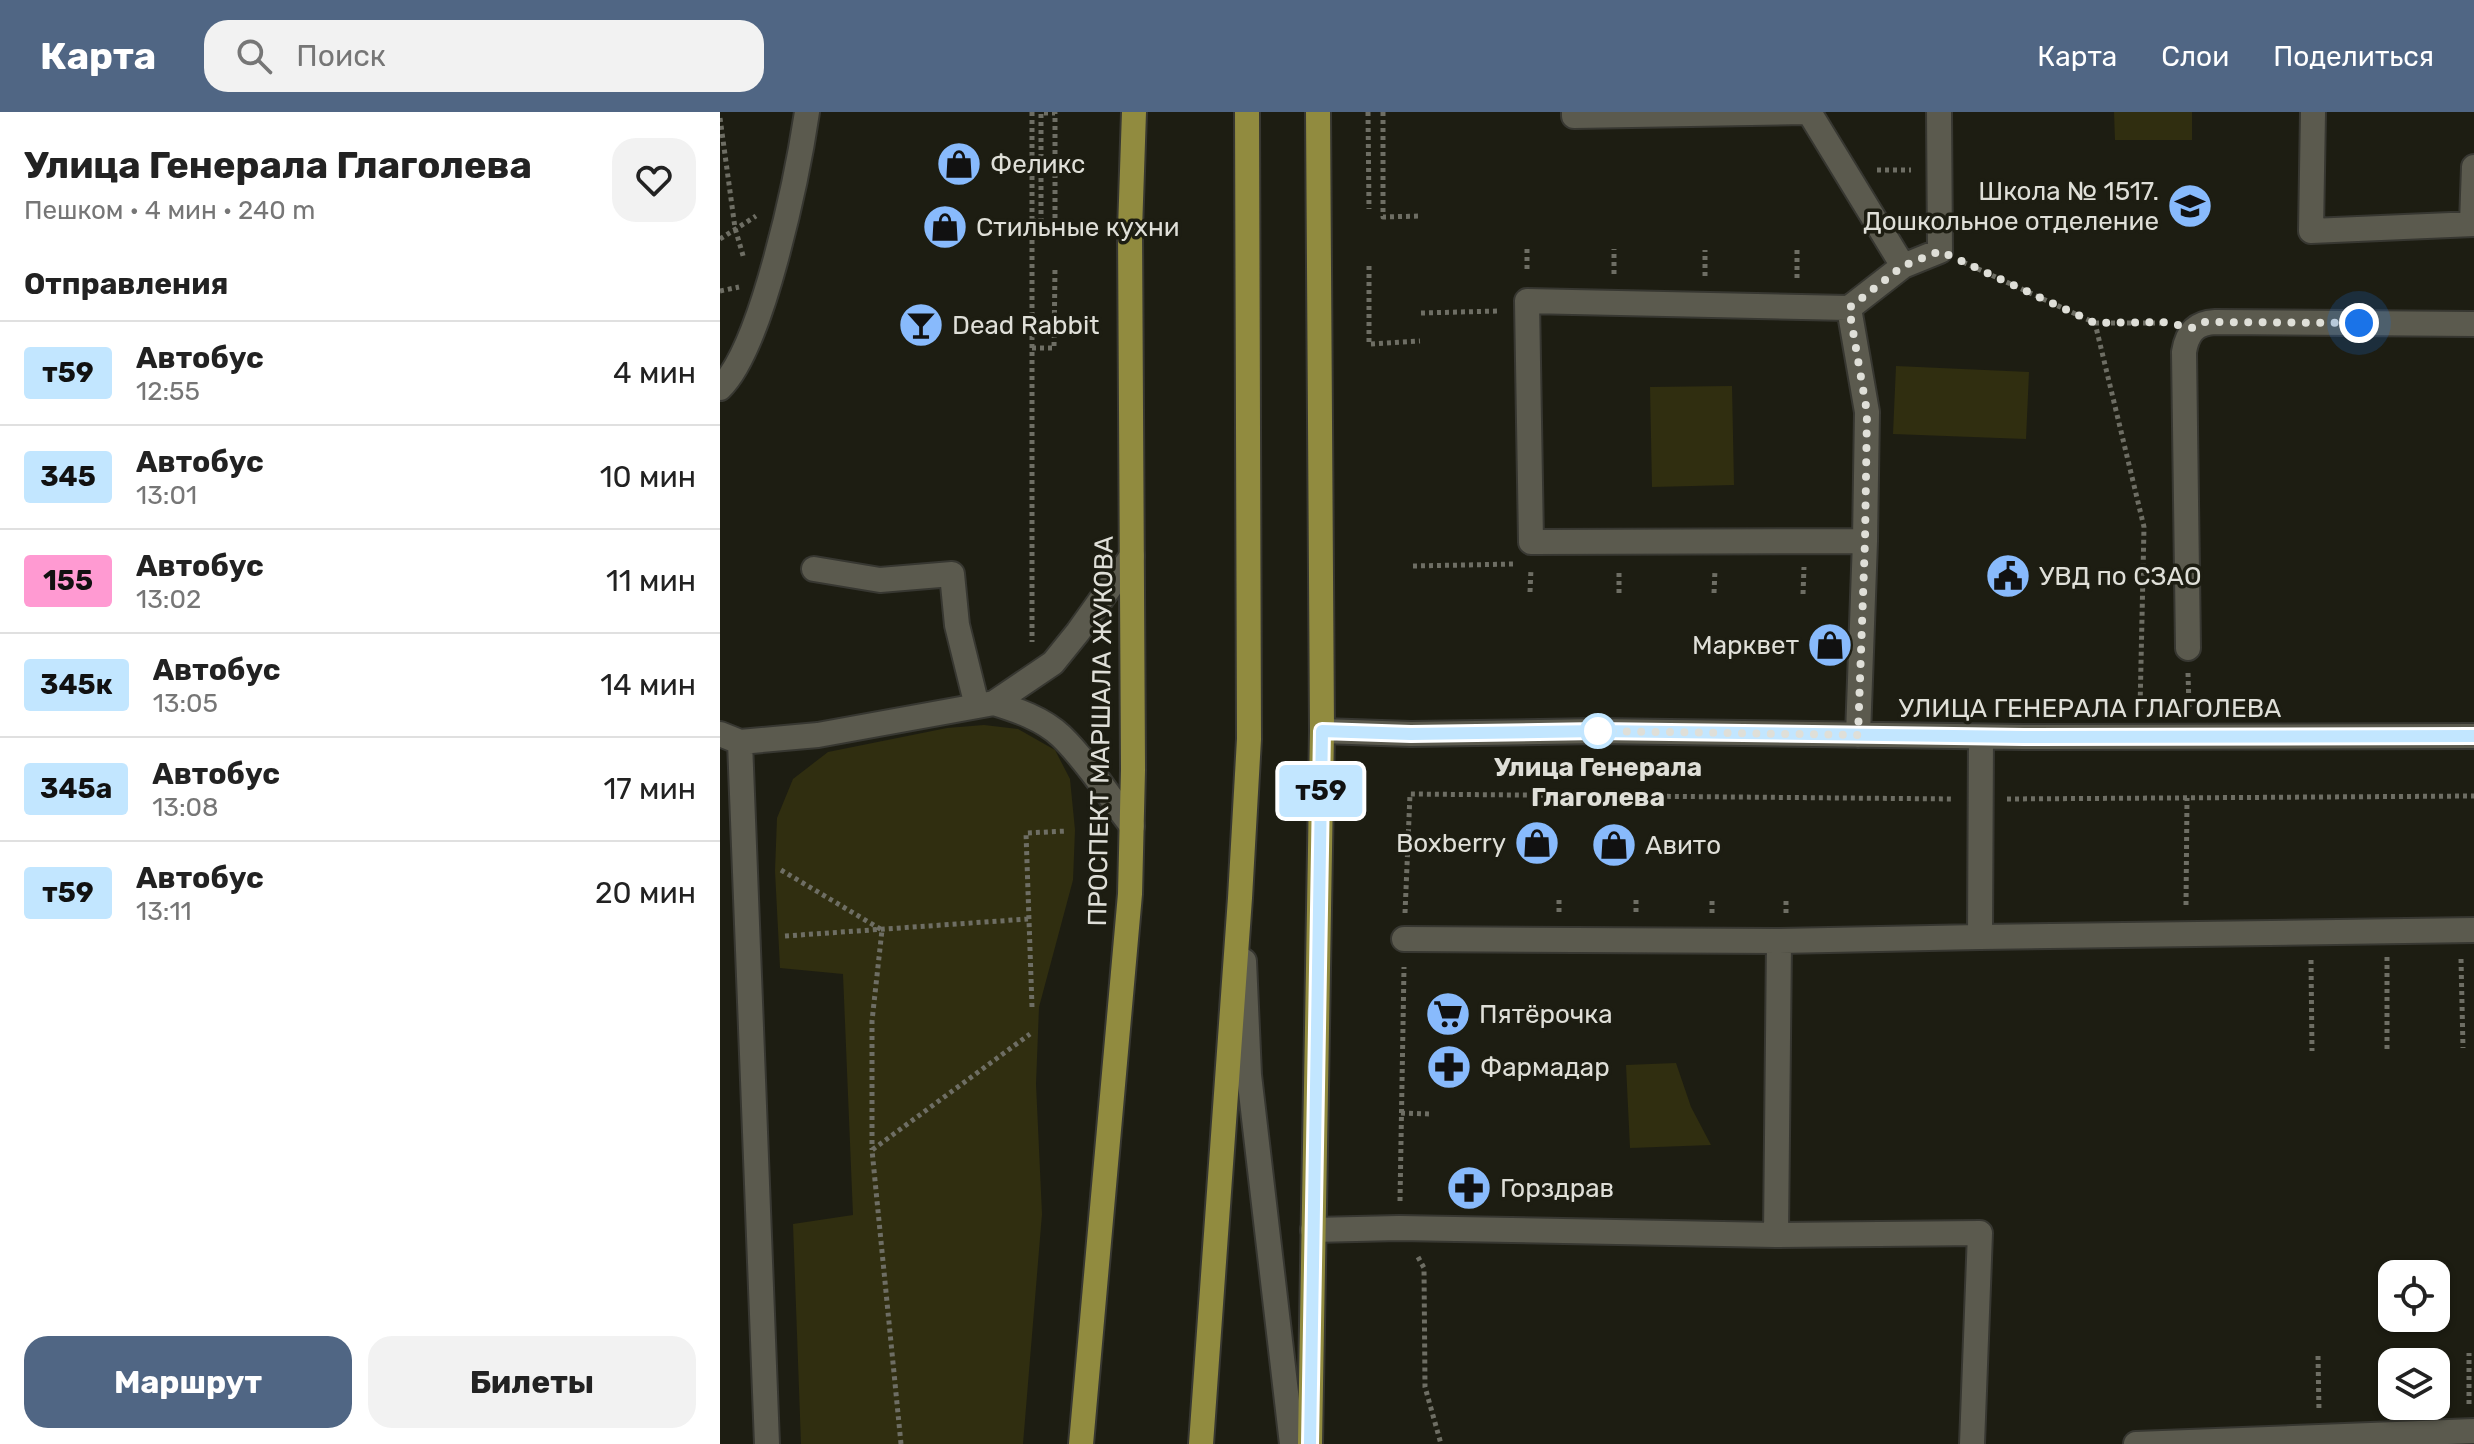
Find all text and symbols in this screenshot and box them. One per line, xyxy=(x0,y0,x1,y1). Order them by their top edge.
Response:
search box xyxy=(204,20,764,92)
text: Карта xyxy=(40,33,156,79)
icon: search xyxy=(232,34,276,78)
text: Поиск xyxy=(296,38,386,74)
text: Карта xyxy=(2037,40,2117,73)
text: Слои xyxy=(2161,40,2229,73)
text: Поделиться xyxy=(2273,40,2434,73)
button: heart xyxy=(612,138,696,222)
shop icon: Феликс xyxy=(935,140,983,188)
text: Улица Генерала Глаголева xyxy=(24,142,532,188)
place label: Феликс xyxy=(990,149,1085,180)
place label: Школа № 1517. Дошкольное отделение xyxy=(1863,176,2159,237)
school or university icon: Школа № 1517. Дошкольное отделение xyxy=(2166,182,2214,230)
text: Пешком · 4 мин · 240 m xyxy=(24,195,315,226)
shop icon: Стильные кухни xyxy=(921,203,969,251)
place label: Стильные кухни xyxy=(976,212,1180,243)
text: Отправления xyxy=(24,266,228,302)
bar icon: Dead Rabbit xyxy=(897,301,945,349)
your location xyxy=(2339,303,2379,343)
place label: Dead Rabbit xyxy=(952,310,1099,341)
text: Автобус xyxy=(136,340,264,376)
text: 4 мин xyxy=(613,355,696,391)
text: т59 xyxy=(42,356,94,389)
text: 12:55 xyxy=(136,376,200,407)
text: Автобус xyxy=(136,444,264,480)
text: 10 мин xyxy=(600,459,696,495)
text: 345 xyxy=(40,460,96,493)
text: 13:01 xyxy=(136,480,197,511)
street label: ПРОСПЕКТ МАРШАЛА ЖУКОВА xyxy=(1082,535,1120,927)
text: Автобус xyxy=(136,548,264,584)
public building icon: УВД по СЗАО xyxy=(1984,552,2032,600)
place label: УВД по СЗАО xyxy=(2039,561,2202,592)
text: 11 мин xyxy=(606,563,696,599)
text: 155 xyxy=(43,564,93,597)
text: 13:02 xyxy=(136,584,201,615)
shop icon: Марквет xyxy=(1806,621,1854,669)
place label: Марквет xyxy=(1692,630,1799,661)
text: Автобус xyxy=(153,652,280,688)
text: 14 мин xyxy=(600,667,696,703)
text: 345к xyxy=(40,668,113,701)
text: 13:05 xyxy=(153,688,218,719)
street label: УЛИЦА ГЕНЕРАЛА ГЛАГОЛЕВА xyxy=(1899,693,2282,724)
marker: Улица Генерала Глаголева xyxy=(1581,714,1615,748)
place label: Улица Генерала Глаголева xyxy=(1494,752,1702,813)
text: Автобус xyxy=(152,756,280,792)
line badge: т59 xyxy=(1275,765,1367,817)
text: 17 мин xyxy=(603,771,696,807)
text: 345а xyxy=(40,772,112,805)
text: т59 xyxy=(1295,774,1347,807)
text: 13:08 xyxy=(152,792,219,823)
shop icon: Boxberry xyxy=(1513,819,1561,867)
shop icon: Авито xyxy=(1590,821,1638,869)
place label: Boxberry xyxy=(1396,828,1506,859)
place label: Авито xyxy=(1645,830,1721,861)
text: Автобус xyxy=(136,860,264,896)
text: 20 мин xyxy=(595,875,696,911)
text: т59 xyxy=(42,876,94,909)
text: 13:11 xyxy=(136,896,192,927)
supermarket icon: Пятёрочка xyxy=(1424,990,1472,1038)
place label: Пятёрочка xyxy=(1479,999,1613,1030)
pharmacy icon: Фармадар xyxy=(1425,1043,1473,1091)
place label: Фармадар xyxy=(1480,1052,1610,1083)
pharmacy icon: Горздрав xyxy=(1445,1164,1493,1212)
place label: Горздрав xyxy=(1500,1173,1614,1204)
map controls xyxy=(2378,1260,2450,1420)
button: locate xyxy=(2378,1260,2450,1332)
button: Маршрут xyxy=(24,1336,352,1428)
button: Билеты xyxy=(368,1336,696,1428)
button: layers xyxy=(2378,1348,2450,1420)

